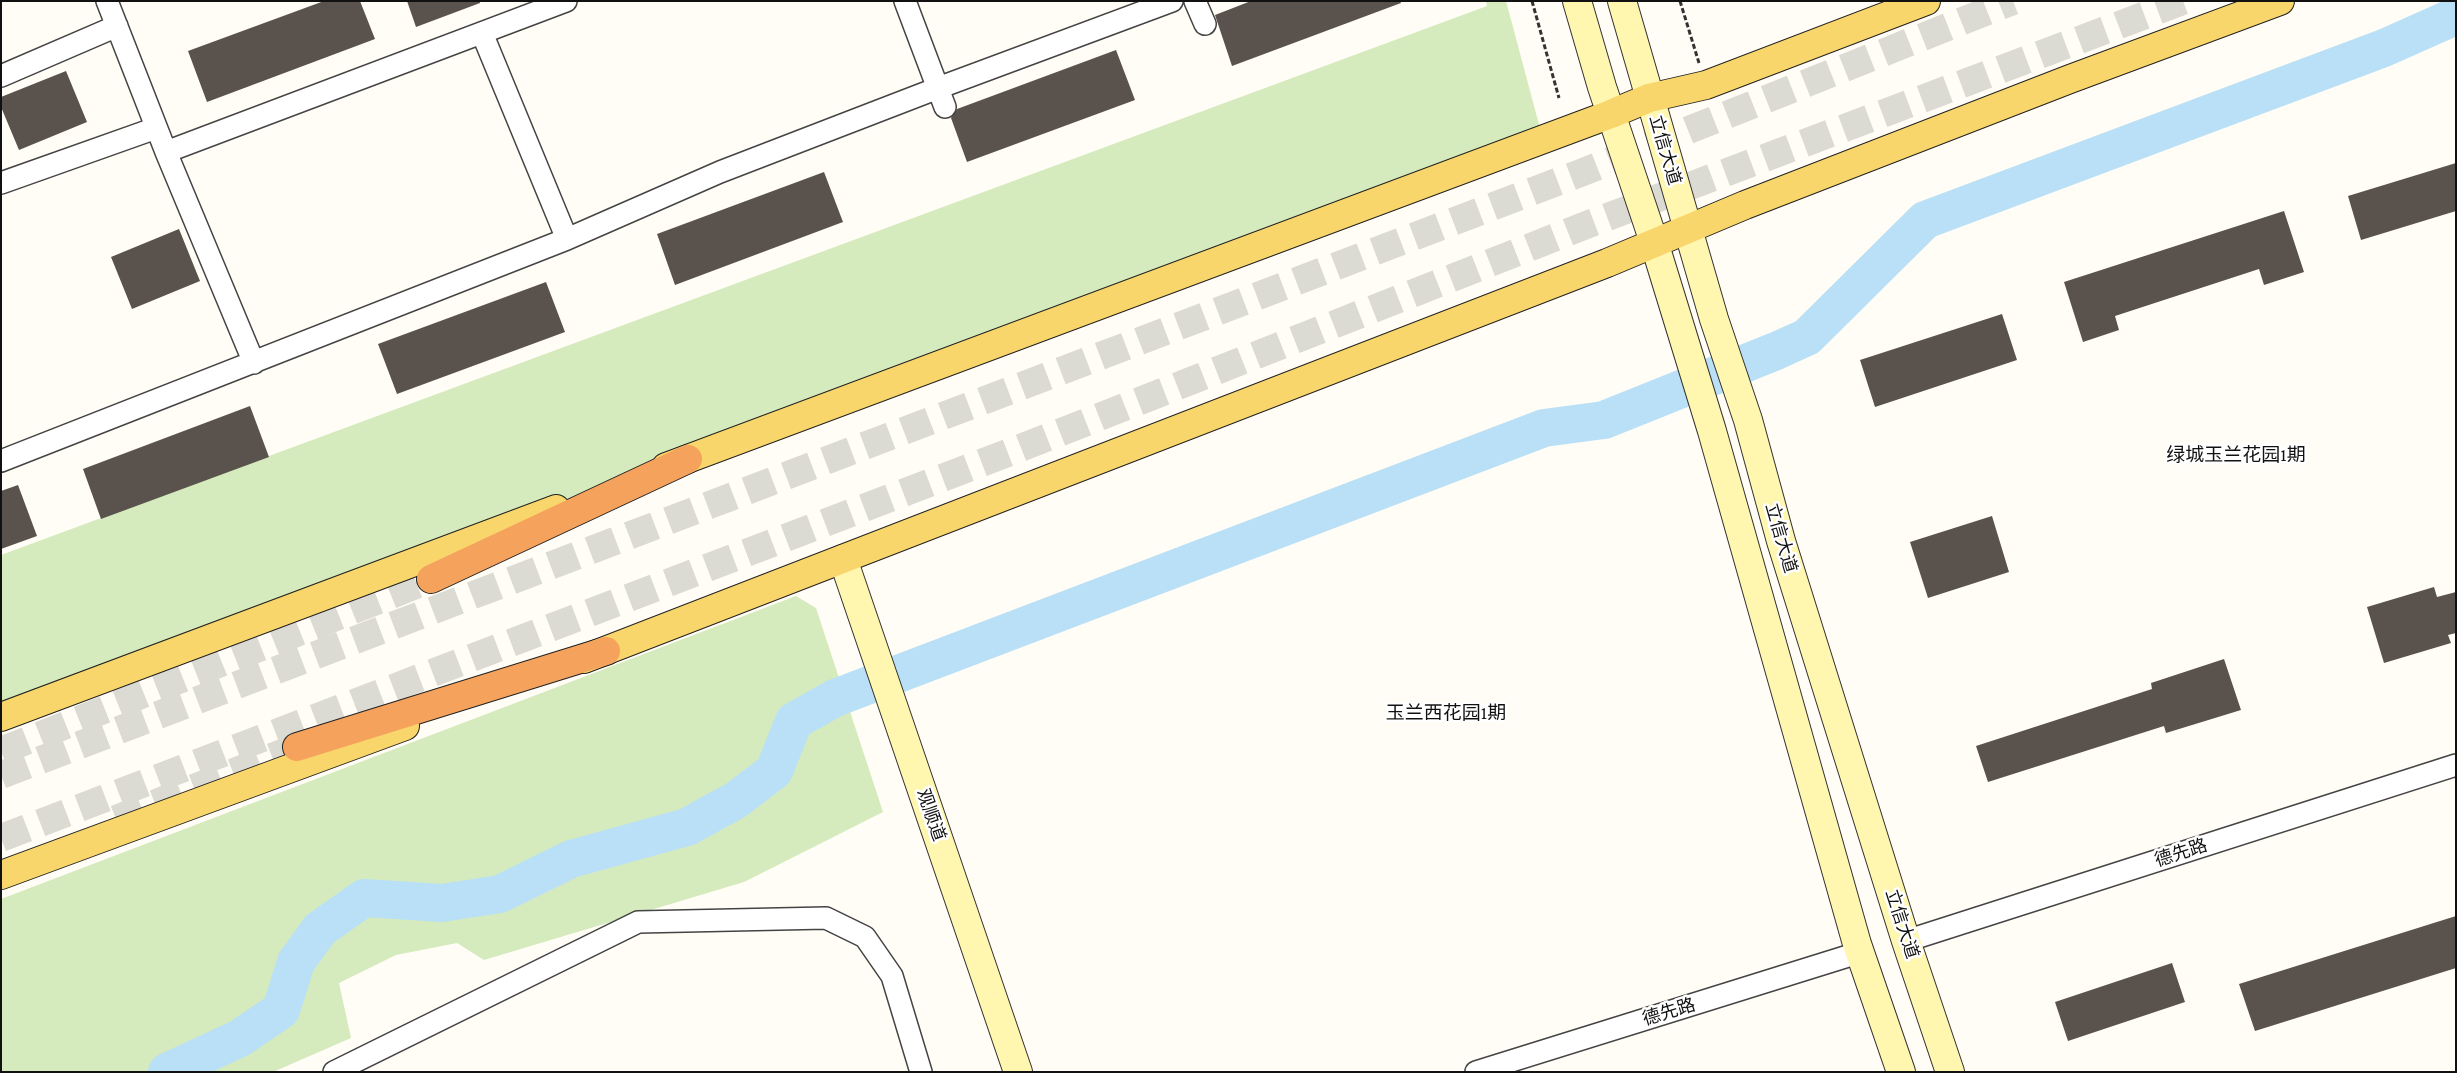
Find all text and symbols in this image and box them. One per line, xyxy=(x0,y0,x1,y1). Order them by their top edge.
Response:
street label: 立信大道 xyxy=(1645,112,1685,188)
district label: 绿城玉兰花园1期 xyxy=(2166,444,2306,466)
street label: 立信大道 xyxy=(1761,500,1801,576)
district label: 玉兰西花园1期 xyxy=(1386,702,1506,724)
street label: 观顺道 xyxy=(912,786,950,844)
street label: 德先路 xyxy=(2152,834,2210,872)
street label: 立信大道 xyxy=(1881,886,1923,962)
street label: 德先路 xyxy=(1640,994,1698,1030)

